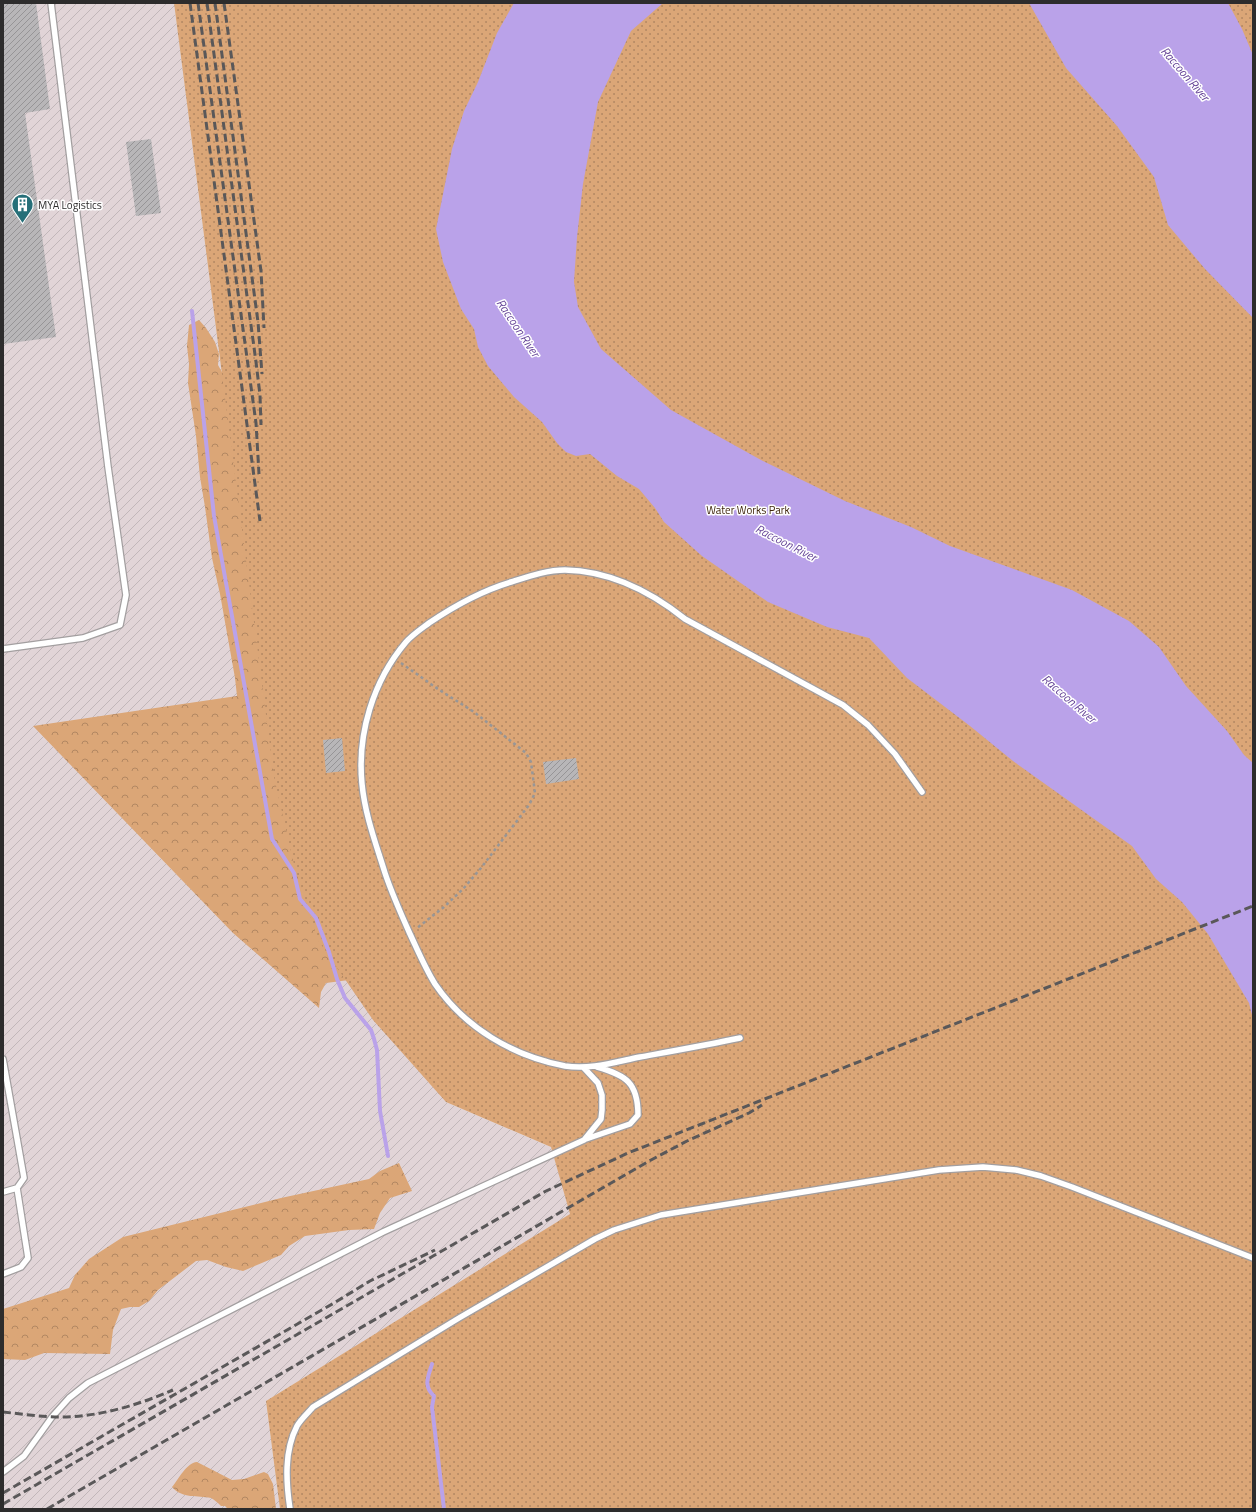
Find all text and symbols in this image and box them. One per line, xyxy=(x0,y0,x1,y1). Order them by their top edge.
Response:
water label: Raccoon River xyxy=(1156,42,1216,107)
building icon: MYA Logistics xyxy=(9,192,35,225)
place label: MYA Logistics xyxy=(38,197,102,213)
water label: Raccoon River xyxy=(492,295,546,362)
park label: Water Works Park xyxy=(706,502,791,518)
water label: Raccoon River xyxy=(752,519,822,567)
water label: Raccoon River xyxy=(1038,670,1102,729)

